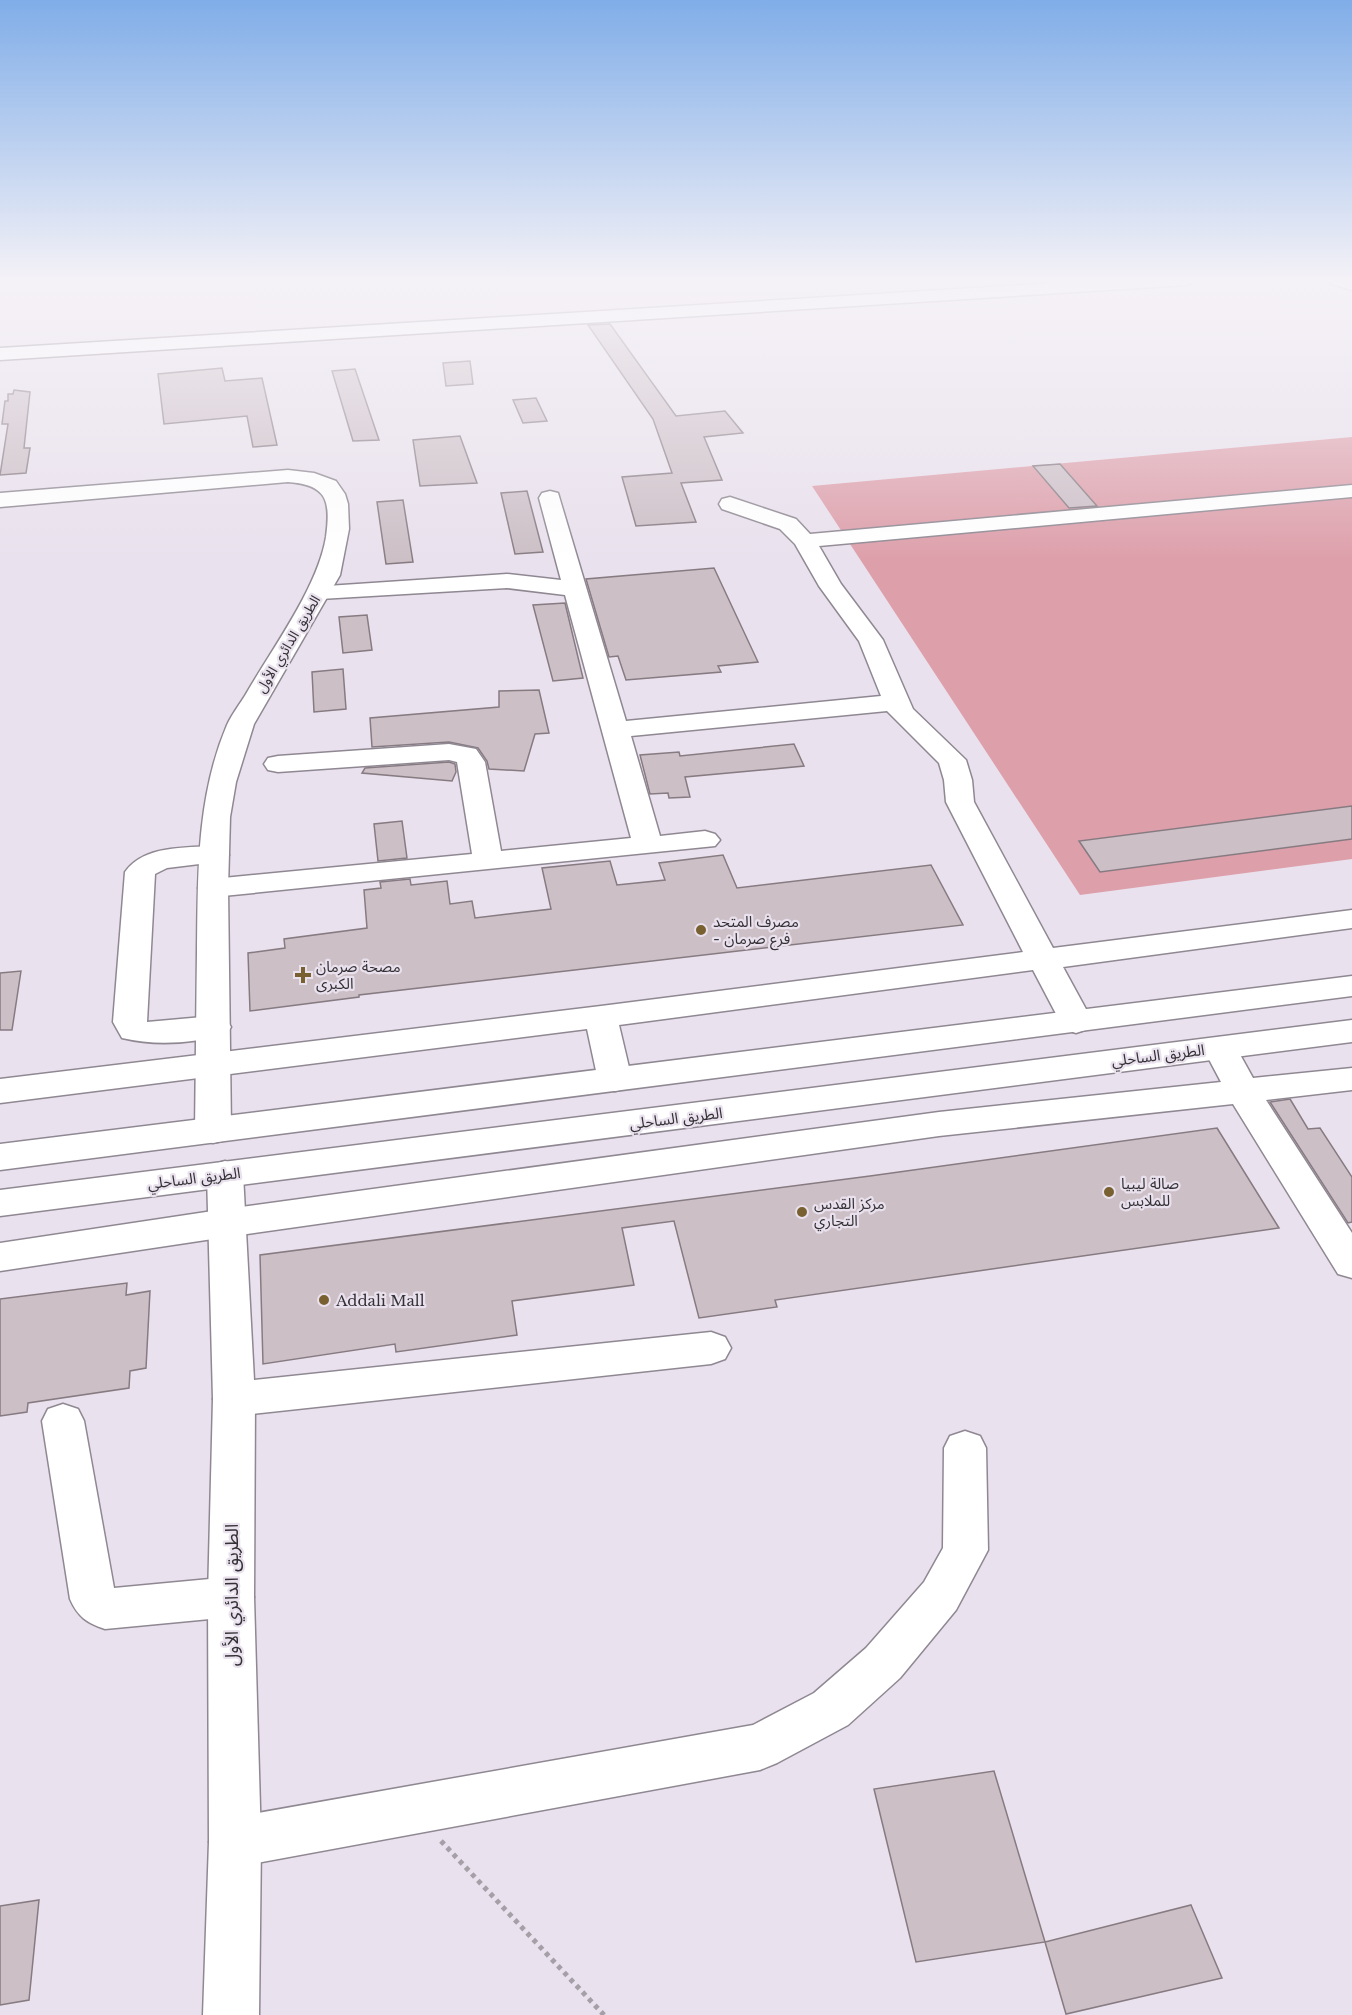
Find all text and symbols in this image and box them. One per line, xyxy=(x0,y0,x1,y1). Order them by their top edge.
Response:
street label: الطريق الدائري الأول xyxy=(252,592,326,697)
place label: مصرف المتحد - فرع صرمان xyxy=(713,912,799,951)
marker: مصرف المتحد - فرع صرمان xyxy=(694,923,708,937)
place label: مصحة صرمان الكبرى xyxy=(316,957,401,993)
marker: مصحة صرمان الكبرى xyxy=(294,966,312,984)
street label: الطريق الساحلي xyxy=(1110,1040,1206,1073)
street label: الطريق الساحلي xyxy=(628,1103,724,1136)
street label: الطريق الساحلي xyxy=(146,1163,242,1196)
place label: صالة ليبيا للملابس xyxy=(1121,1174,1179,1210)
marker: صالة ليبيا للملابس xyxy=(1102,1185,1116,1199)
place label: مركز القدس التجاري xyxy=(814,1194,885,1232)
marker: مركز القدس التجاري xyxy=(795,1205,809,1219)
place label: Addali Mall xyxy=(335,1291,425,1310)
marker: Addali Mall xyxy=(317,1293,331,1307)
street label: الطريق الدائري الأول xyxy=(221,1524,245,1666)

